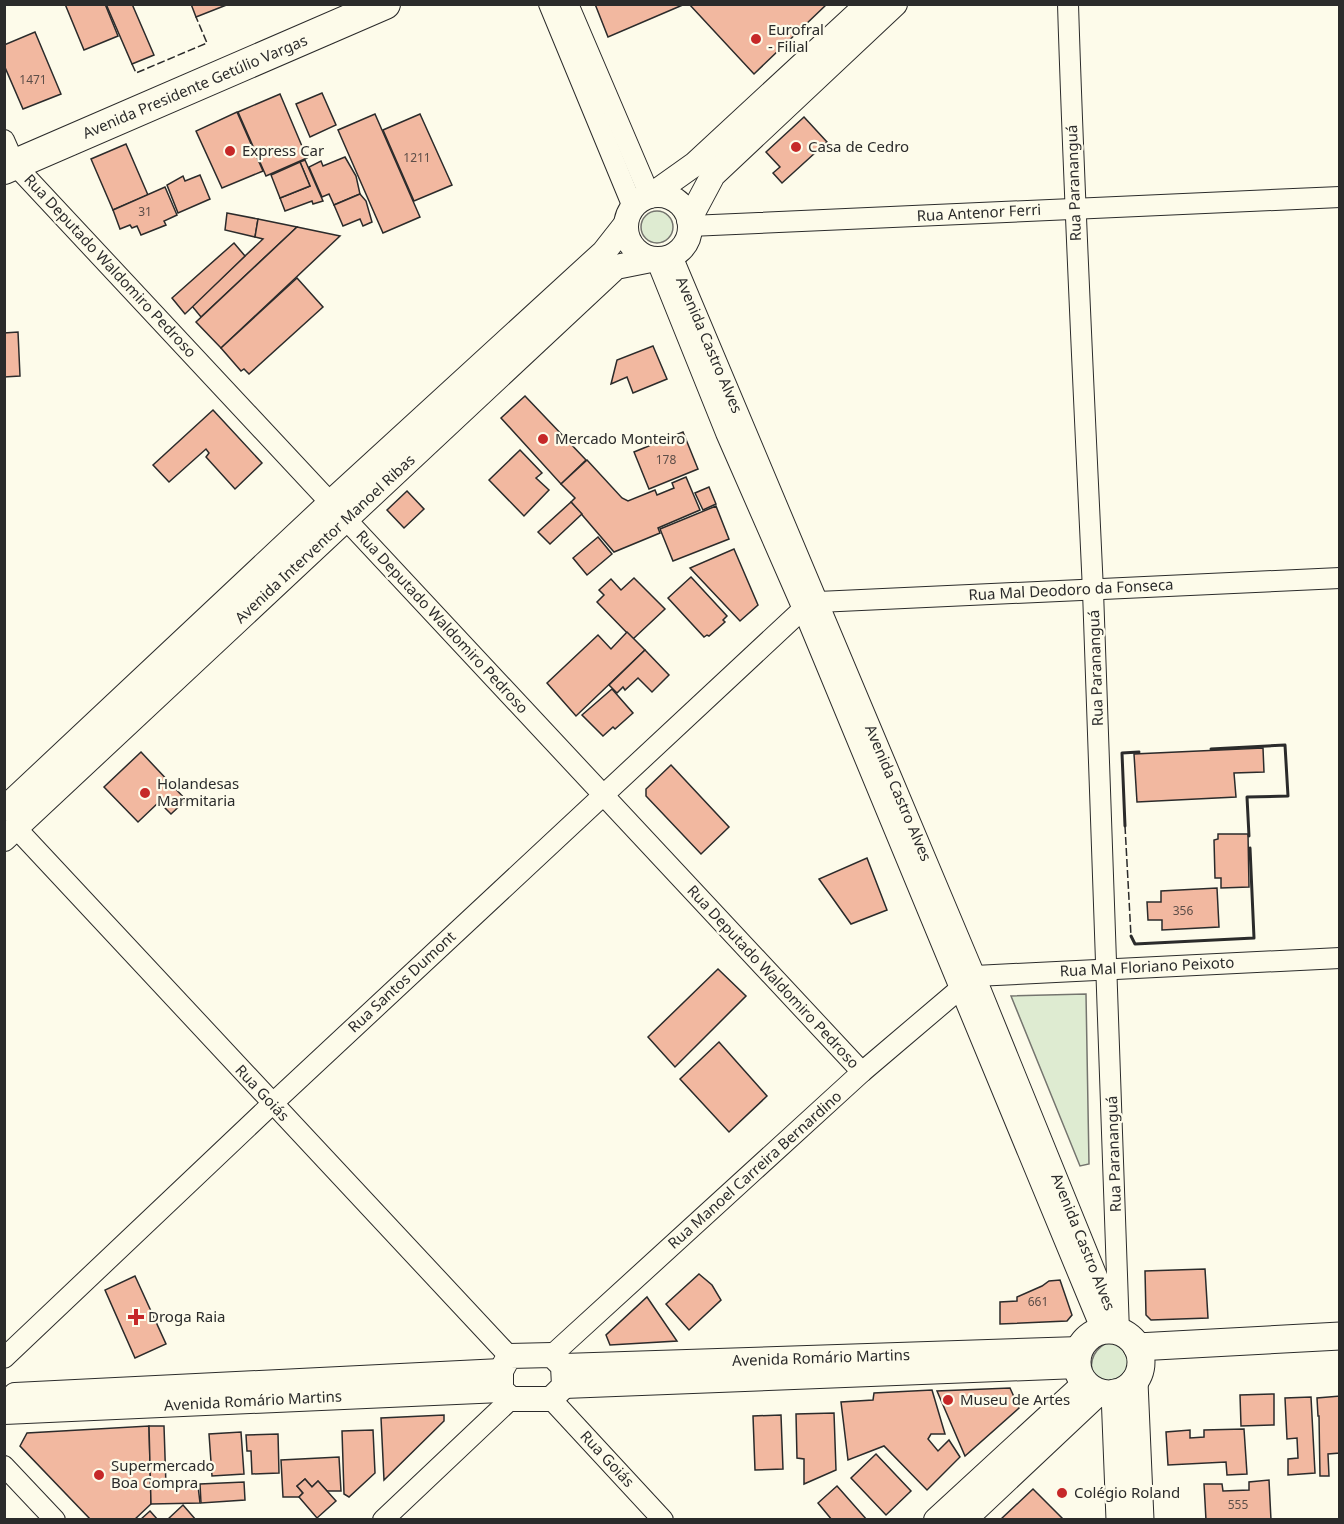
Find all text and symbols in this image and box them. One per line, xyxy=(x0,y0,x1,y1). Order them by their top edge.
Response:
place label: Eurofral - Filial xyxy=(768,19,824,56)
street label: Avenida Presidente Getúlio Vargas xyxy=(79,30,310,143)
marker: Eurofral - Filial xyxy=(749,32,763,46)
house number: 1471 xyxy=(19,71,47,88)
street label: Rua Parananguá xyxy=(1061,124,1085,242)
place label: Casa de Cedro xyxy=(808,136,909,156)
place label: Express Car xyxy=(242,140,324,160)
marker: Casa de Cedro xyxy=(789,140,803,154)
marker: Express Car xyxy=(223,144,237,158)
house number: 1211 xyxy=(403,149,431,166)
street label: Rua Deputado Waldomiro Pedroso xyxy=(20,169,201,361)
street label: Rua Antenor Ferri xyxy=(916,199,1042,225)
house number: 31 xyxy=(138,203,152,220)
street label: Avenida Castro Alves xyxy=(672,273,748,416)
place label: Mercado Monteiro xyxy=(555,428,685,448)
marker: Mercado Monteiro xyxy=(536,432,550,446)
street label: Avenida Interventor Manoel Ribas xyxy=(230,449,419,627)
house number: 178 xyxy=(656,451,676,468)
street label: Rua Deputado Waldomiro Pedroso xyxy=(352,525,533,717)
street label: Rua Mal Deodoro da Fonseca xyxy=(968,574,1174,604)
street label: Rua Parananguá xyxy=(1083,609,1107,727)
street label: Avenida Castro Alves xyxy=(861,721,937,864)
place label: Holandesas Marmitaria xyxy=(157,773,239,810)
marker: Holandesas Marmitaria xyxy=(138,786,152,800)
street label: Rua Deputado Waldomiro Pedroso xyxy=(683,880,864,1072)
house number: 356 xyxy=(1173,902,1193,919)
street label: Rua Santos Dumont xyxy=(343,926,460,1036)
street label: Rua Mal Floriano Peixoto xyxy=(1059,951,1235,981)
street label: Rua Goiás xyxy=(231,1060,294,1125)
street label: Rua Manoel Carreira Bernardino xyxy=(663,1086,846,1253)
street label: Rua Parananguá xyxy=(1101,1095,1125,1213)
street label: Avenida Castro Alves xyxy=(1047,1170,1121,1313)
house number: 661 xyxy=(1028,1293,1048,1310)
place label: Droga Raia xyxy=(148,1306,226,1326)
marker: Droga Raia xyxy=(129,1310,143,1324)
street label: Avenida Romário Martins xyxy=(732,1344,910,1370)
street label: Avenida Romário Martins xyxy=(163,1385,342,1415)
place label: Museu de Artes xyxy=(960,1389,1070,1409)
marker: Museu de Artes xyxy=(941,1393,955,1407)
street label: Rua Goiás xyxy=(576,1426,639,1491)
place label: Supermercado Boa Compra xyxy=(111,1455,215,1492)
marker: Supermercado Boa Compra xyxy=(92,1468,106,1482)
place label: Colégio Roland xyxy=(1074,1482,1180,1502)
marker: Colégio Roland xyxy=(1055,1486,1069,1500)
house number: 555 xyxy=(1228,1496,1248,1513)

